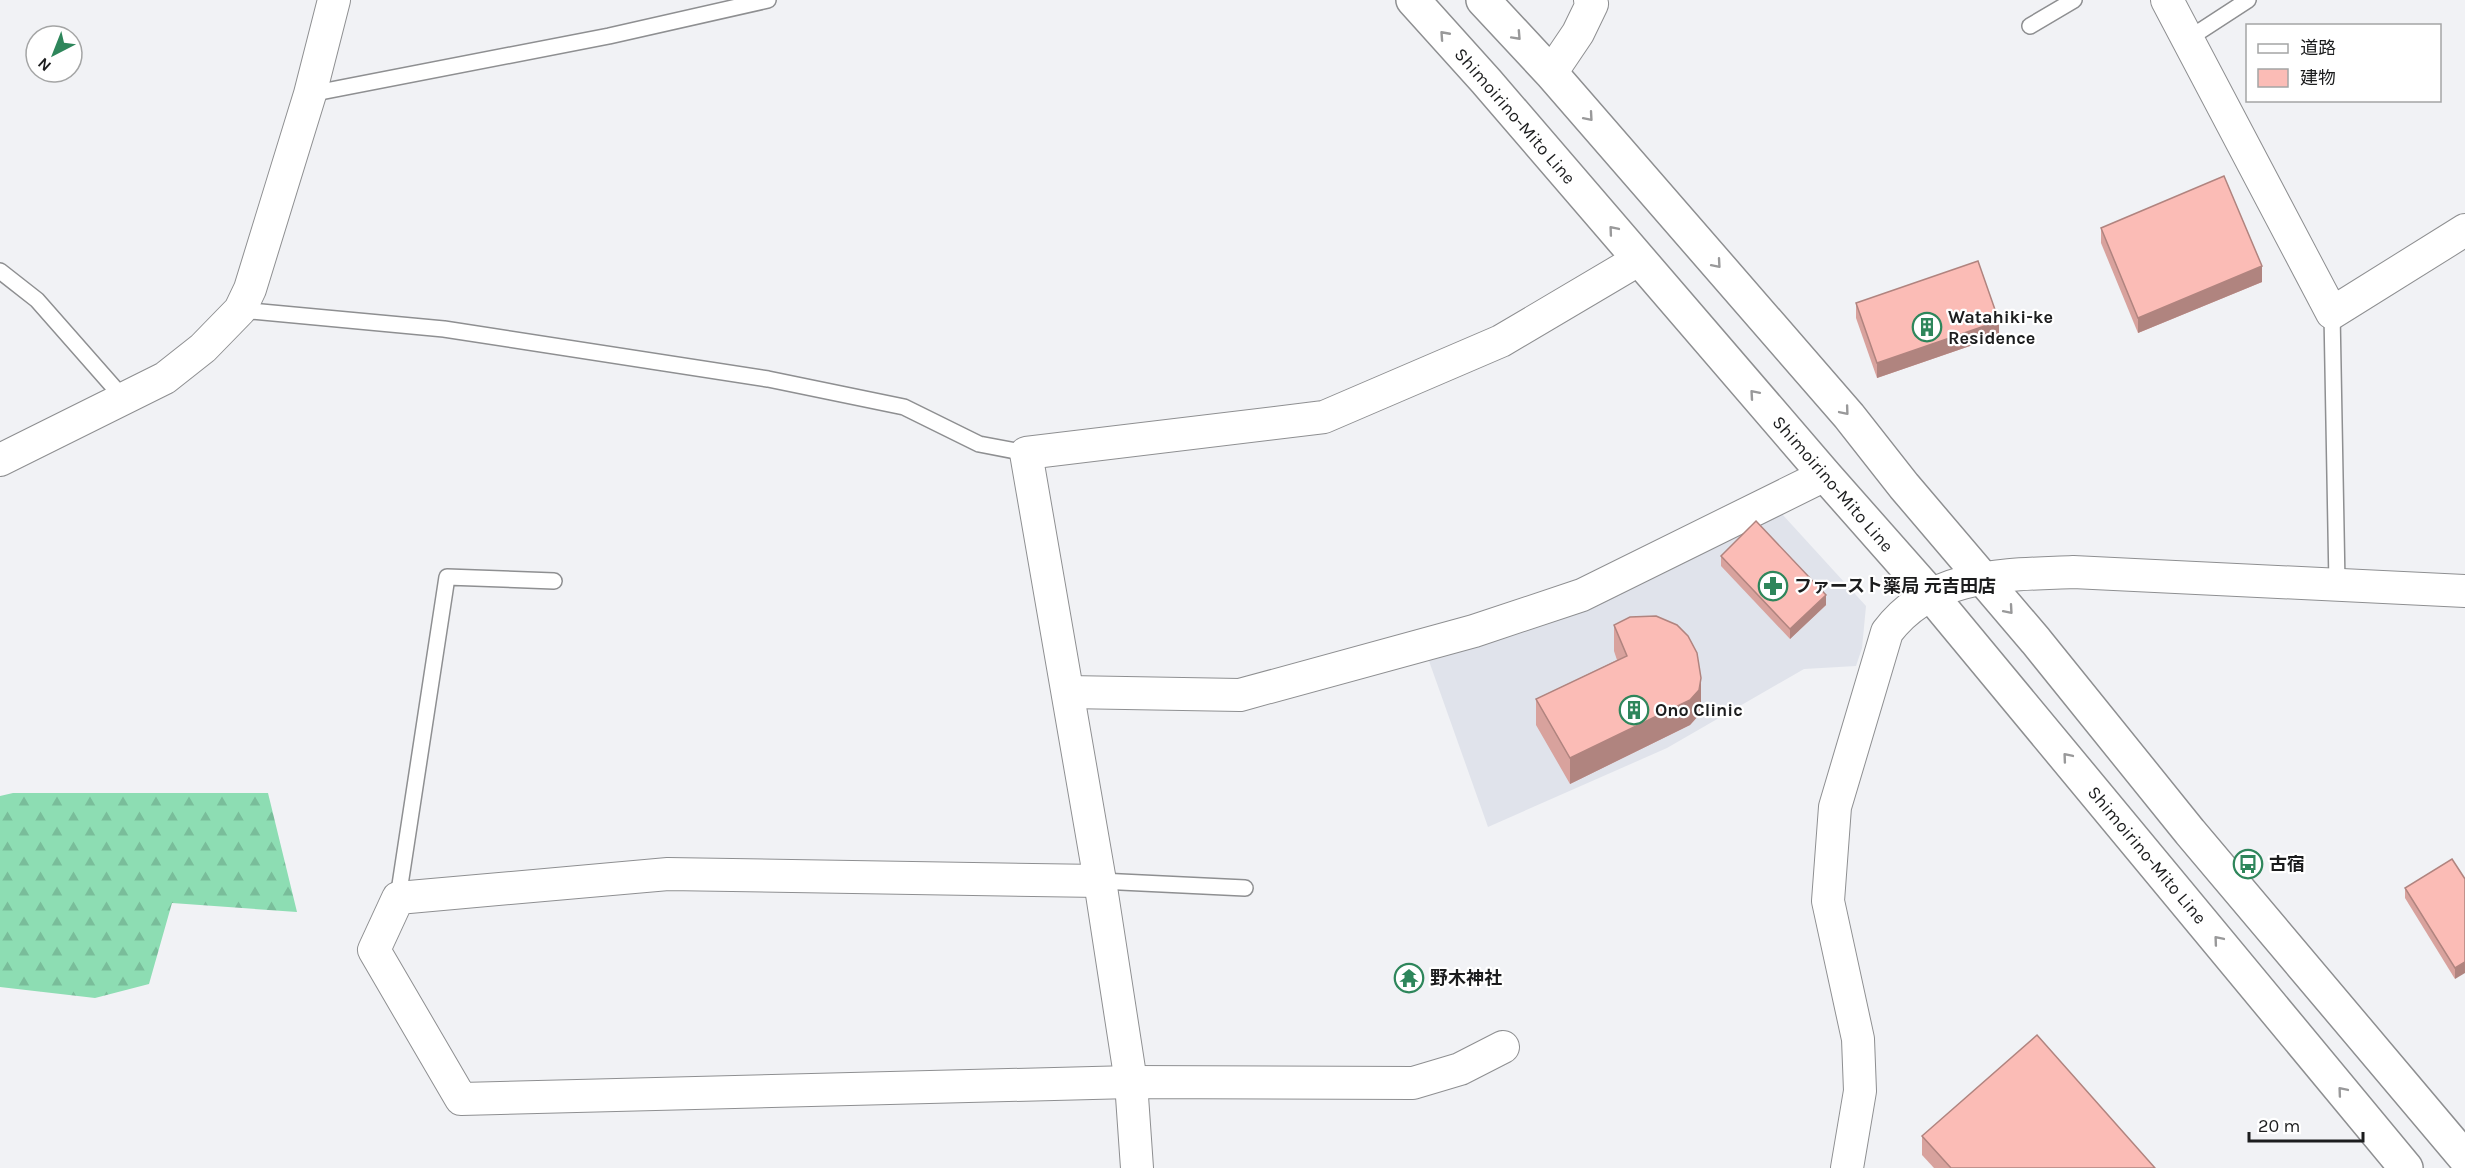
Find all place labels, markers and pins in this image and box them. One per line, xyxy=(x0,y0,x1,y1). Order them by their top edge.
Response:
place label: Watahiki-ke Residence xyxy=(1948,306,2053,349)
building icon: Watahiki-ke Residence xyxy=(1911,311,1943,343)
pharmacy icon: ファースト薬局 元吉田店 xyxy=(1757,570,1789,602)
place label: ファースト薬局 元吉田店 xyxy=(1794,575,1996,597)
building icon: Ono Clinic xyxy=(1618,694,1650,726)
place label: Ono Clinic xyxy=(1655,699,1743,721)
bus stop icon: 古宿 xyxy=(2232,848,2264,880)
place label: 古宿 xyxy=(2269,853,2305,875)
temple icon: 野木神社 xyxy=(1393,962,1425,994)
place label: 野木神社 xyxy=(1430,967,1502,989)

